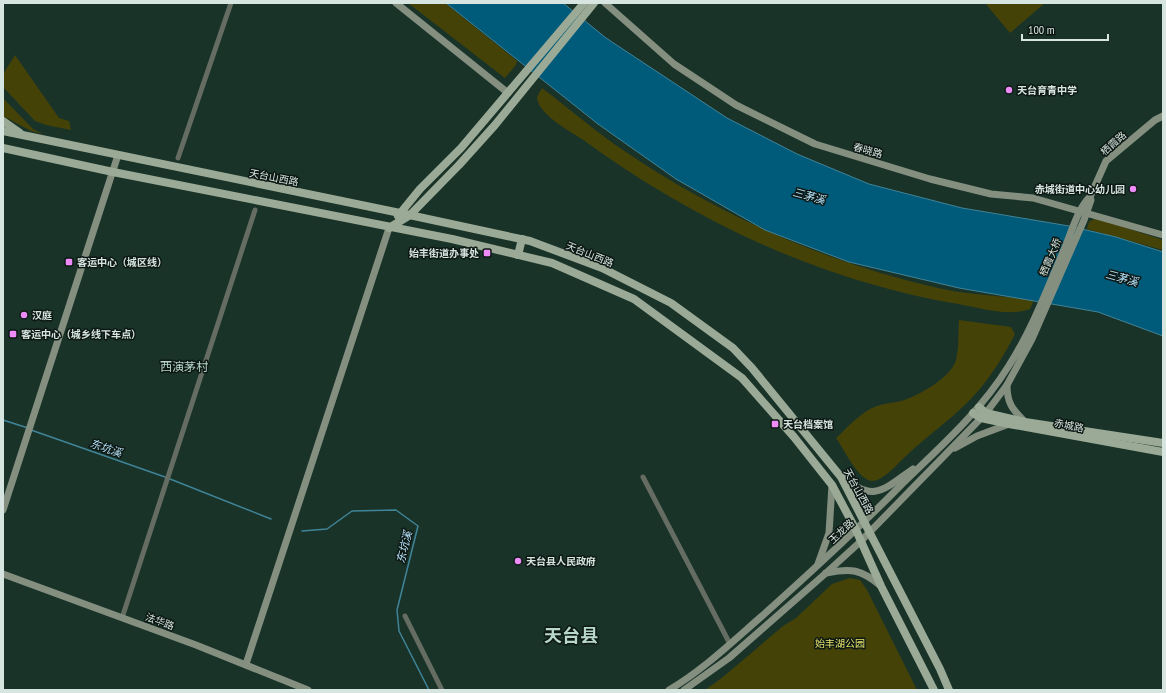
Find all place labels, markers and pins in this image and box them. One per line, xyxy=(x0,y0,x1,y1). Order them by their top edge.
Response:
place label: 天台育青中学 xyxy=(1017,84,1077,97)
marker: 天台育青中学 xyxy=(1004,85,1014,95)
place label: 赤城街道中心幼儿园 xyxy=(1035,183,1125,196)
marker: 赤城街道中心幼儿园 xyxy=(1128,184,1138,194)
place label: 始丰街道办事处 xyxy=(409,247,479,260)
marker: 始丰街道办事处 xyxy=(482,248,492,258)
place label: 客运中心（城区线） xyxy=(77,256,167,269)
marker: 客运中心（城区线） xyxy=(64,257,74,267)
place label: 汉庭 xyxy=(32,309,52,322)
marker: 汉庭 xyxy=(19,310,29,320)
place label: 客运中心（城乡线下车点） xyxy=(21,328,141,341)
marker: 客运中心（城乡线下车点） xyxy=(8,329,18,339)
place label: 天台档案馆 xyxy=(783,418,833,431)
marker: 天台档案馆 xyxy=(770,419,780,429)
place label: 天台县人民政府 xyxy=(526,555,596,568)
marker: 天台县人民政府 xyxy=(513,556,523,566)

